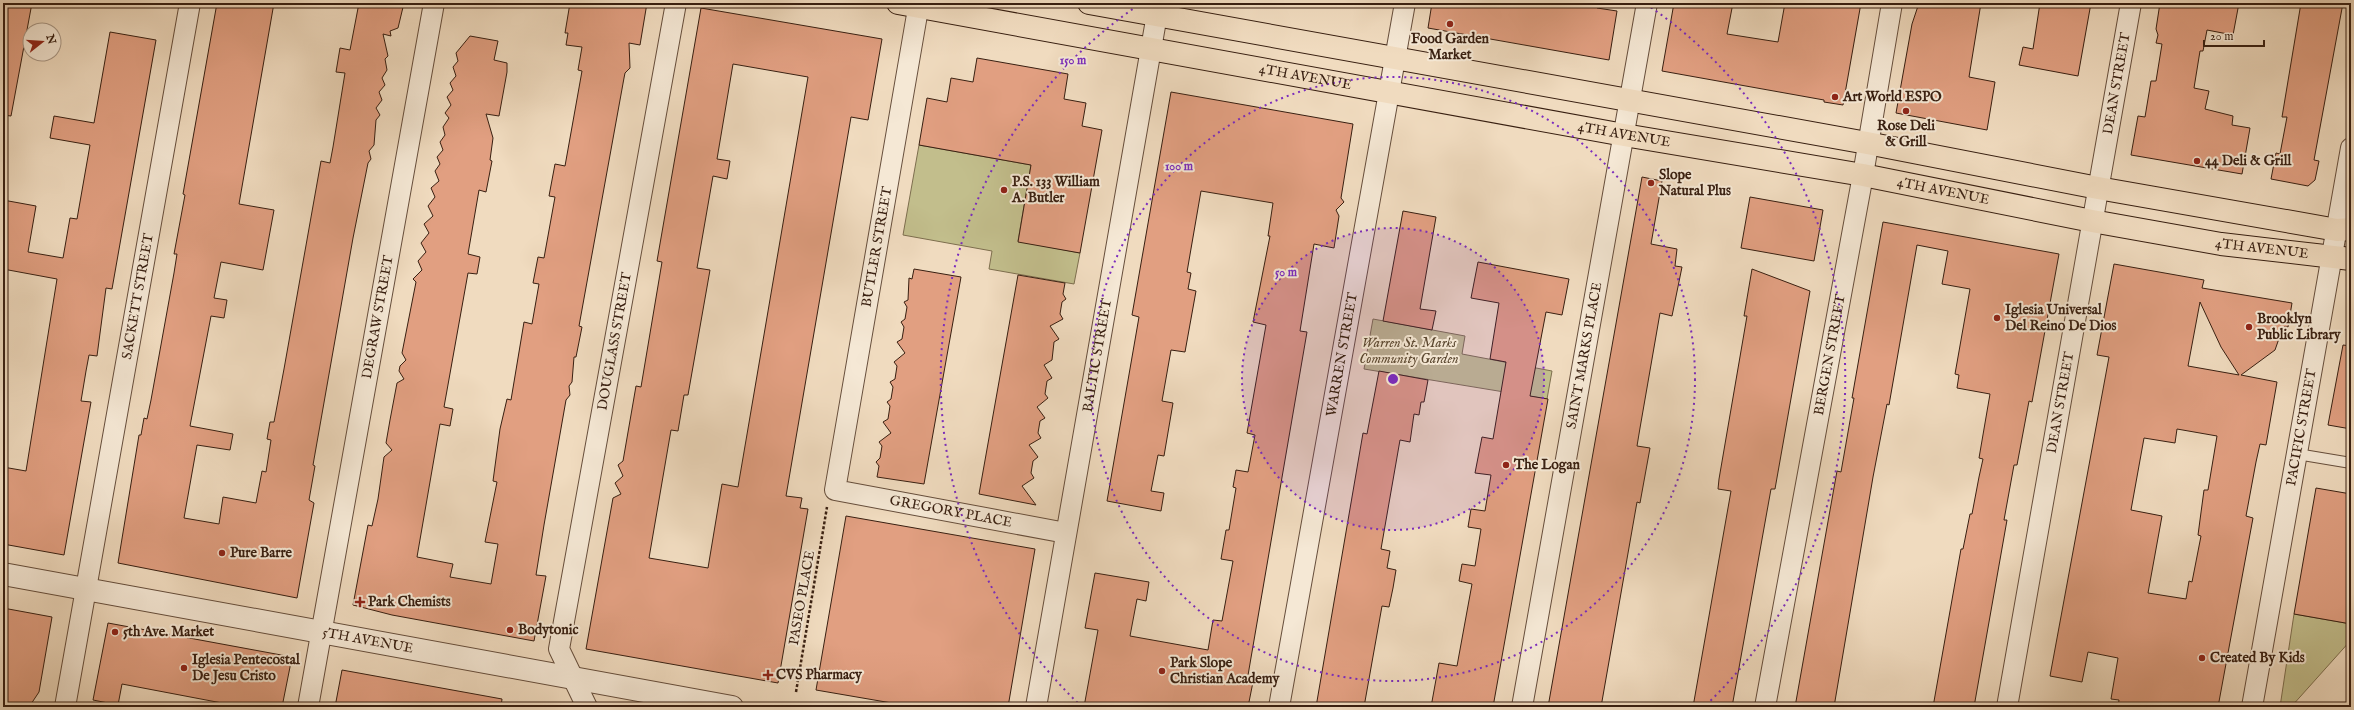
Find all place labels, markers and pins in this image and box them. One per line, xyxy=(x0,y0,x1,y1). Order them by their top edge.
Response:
marker: Food Garden Market xyxy=(1445,19,1455,29)
place label: Food Garden Market xyxy=(1411,30,1490,64)
place label: Art World ESPO xyxy=(1842,88,1942,106)
marker: Art World ESPO xyxy=(1830,92,1840,102)
marker: Rose Deli & Grill xyxy=(1901,106,1911,116)
place label: Rose Deli & Grill xyxy=(1877,117,1935,151)
place label: 44 Deli & Grill xyxy=(2205,152,2293,170)
marker: 44 Deli & Grill xyxy=(2192,156,2202,166)
place label: Slope Natural Plus xyxy=(1658,166,1731,200)
place label: P.S. 133 William A. Butler xyxy=(1011,173,1100,207)
marker: Slope Natural Plus xyxy=(1646,178,1656,188)
marker: P.S. 133 William A. Butler xyxy=(999,185,1009,195)
place label: Iglesia Universal Del Reino De Dios xyxy=(2005,301,2117,335)
place label: Brooklyn Public Library xyxy=(2257,310,2342,344)
marker: Iglesia Universal Del Reino De Dios xyxy=(1992,313,2002,323)
marker: Brooklyn Public Library xyxy=(2244,322,2254,332)
centre of rings xyxy=(1386,372,1400,386)
place label: The Logan xyxy=(1513,456,1580,474)
marker: The Logan xyxy=(1501,460,1511,470)
place label: Pure Barre xyxy=(230,544,293,562)
marker: Pure Barre xyxy=(217,548,227,558)
place label: Park Chemists xyxy=(368,593,451,611)
marker: Park Chemists xyxy=(355,597,365,607)
place label: Bodytonic xyxy=(518,621,579,639)
place label: 5th Ave. Market xyxy=(123,623,214,641)
marker: Bodytonic xyxy=(505,625,515,635)
marker: 5th Ave. Market xyxy=(110,627,120,637)
place label: Created By Kids xyxy=(2210,649,2305,667)
place label: Iglesia Pentecostal De Jesu Cristo xyxy=(192,651,301,685)
marker: Created By Kids xyxy=(2197,653,2207,663)
place label: Park Slope Christian Academy xyxy=(1170,654,1280,688)
marker: Iglesia Pentecostal De Jesu Cristo xyxy=(179,663,189,673)
place label: CVS Pharmacy xyxy=(776,666,863,684)
marker: Park Slope Christian Academy xyxy=(1157,666,1167,676)
marker: CVS Pharmacy xyxy=(763,670,773,680)

